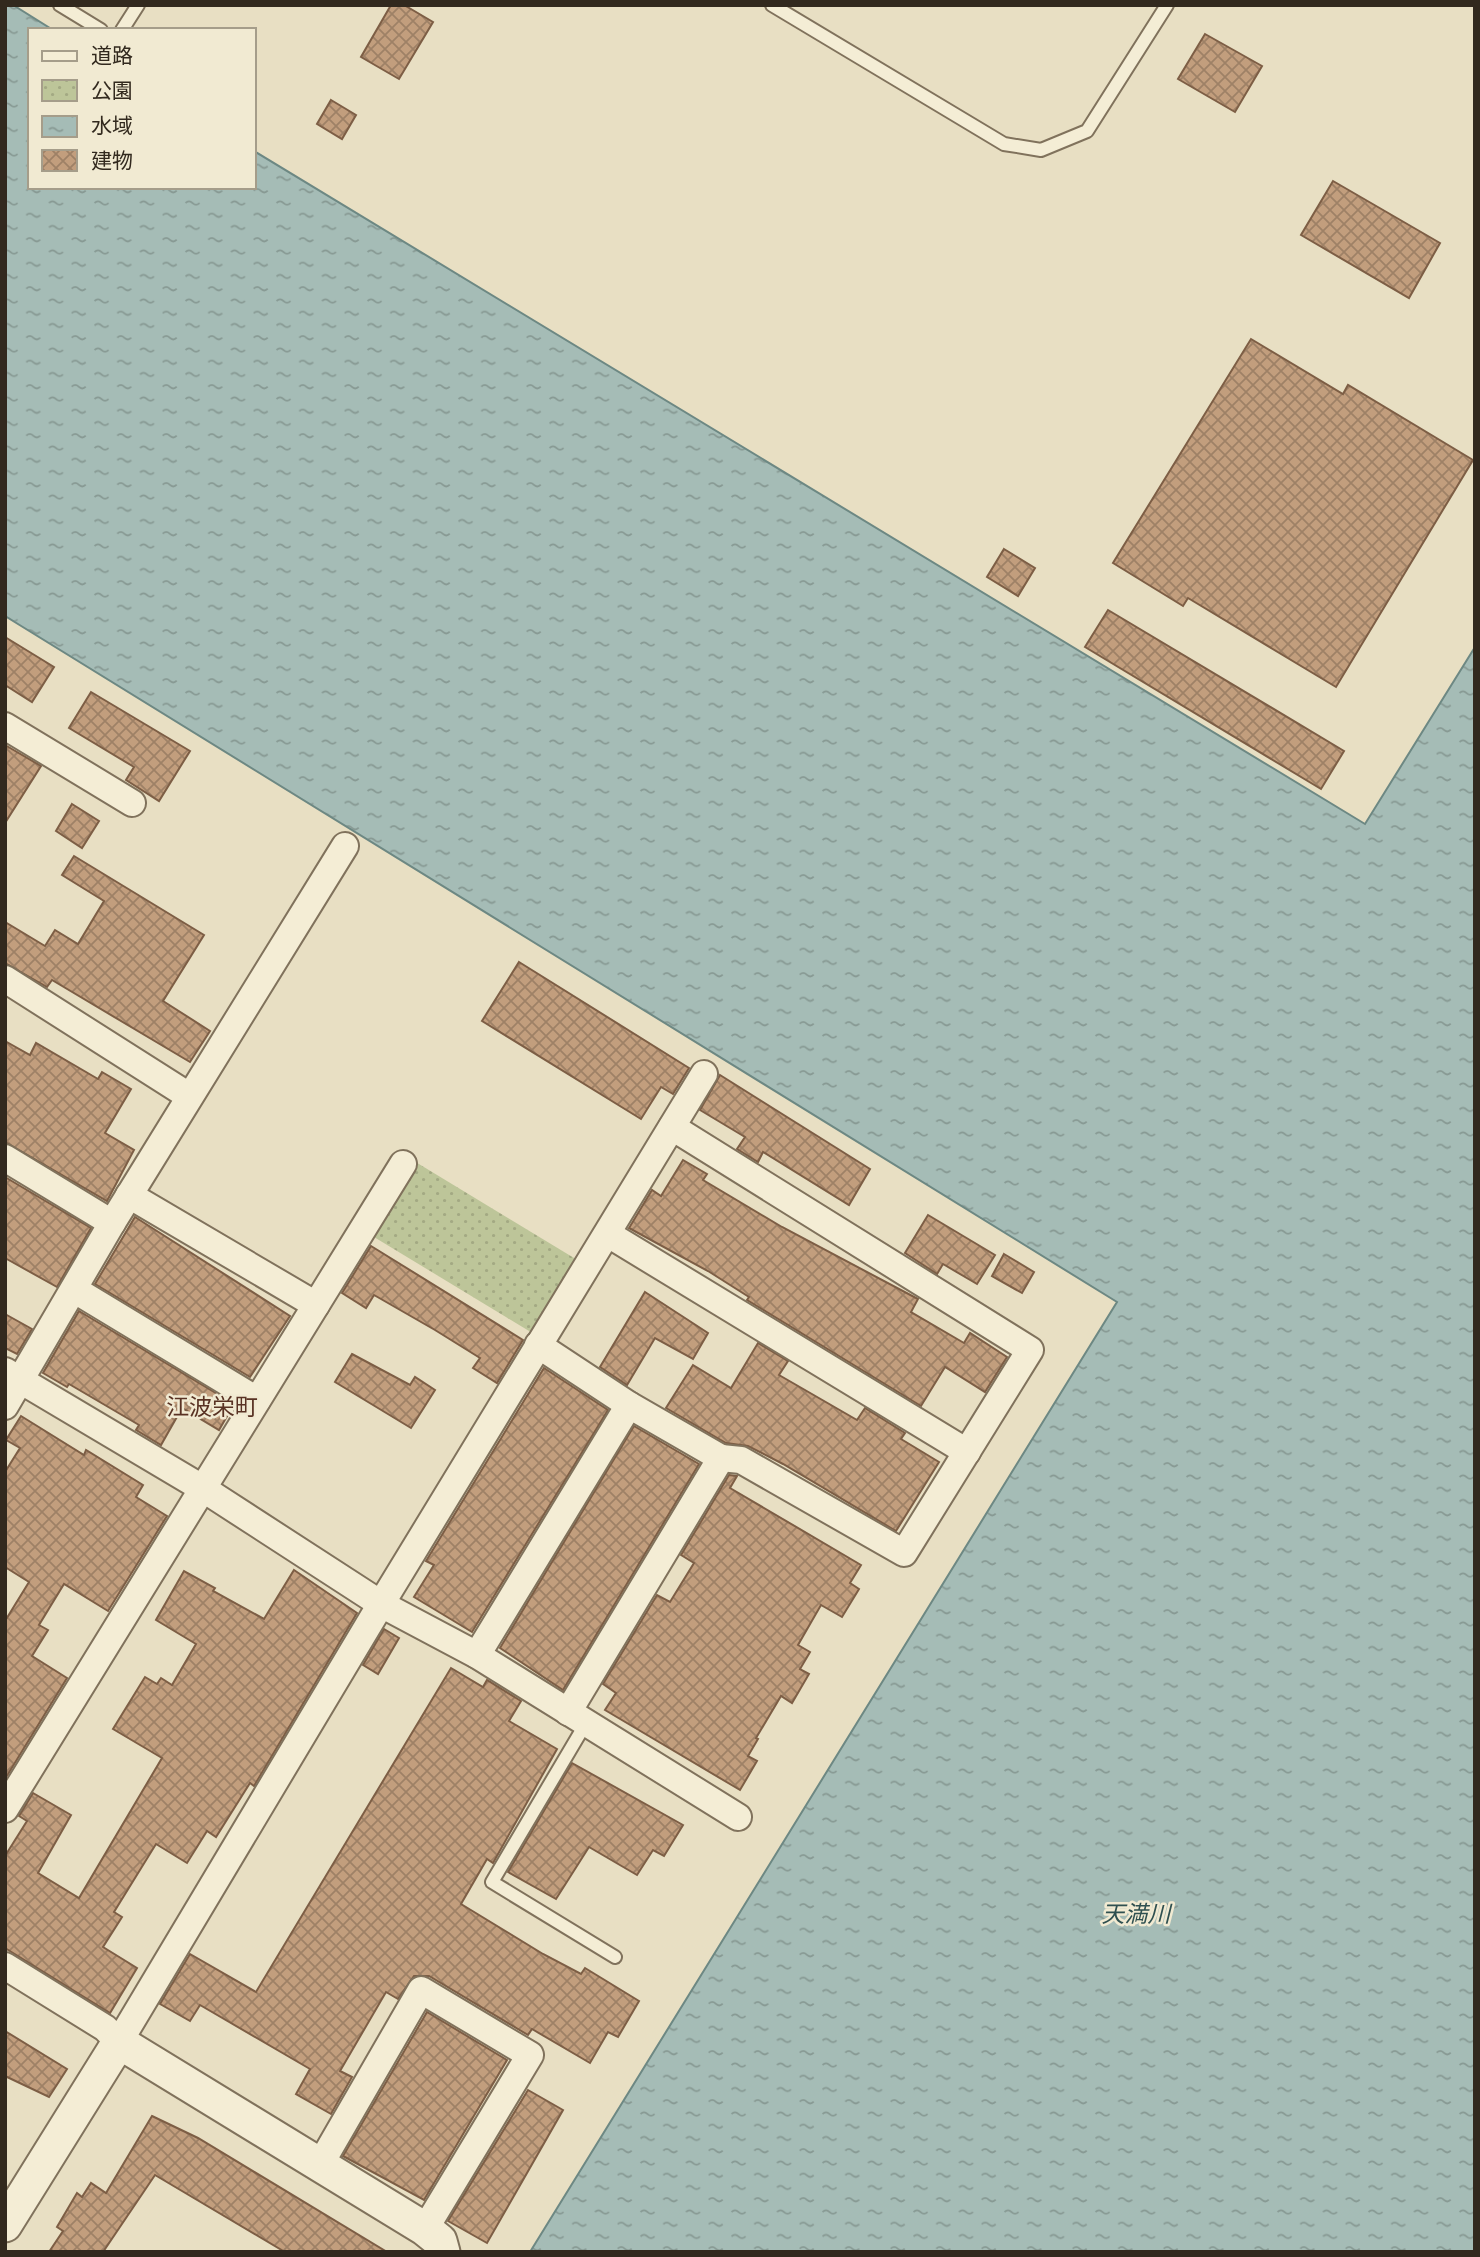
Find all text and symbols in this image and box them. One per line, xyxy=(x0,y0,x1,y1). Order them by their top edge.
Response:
legend xyxy=(28,28,256,189)
text: 道路 xyxy=(91,44,133,68)
text: 公園 xyxy=(91,79,133,103)
text: 水域 xyxy=(91,114,133,138)
text: 建物 xyxy=(91,149,133,173)
district label: 江波栄町 xyxy=(166,1395,258,1420)
water label: 天満川 xyxy=(1102,1902,1174,1927)

